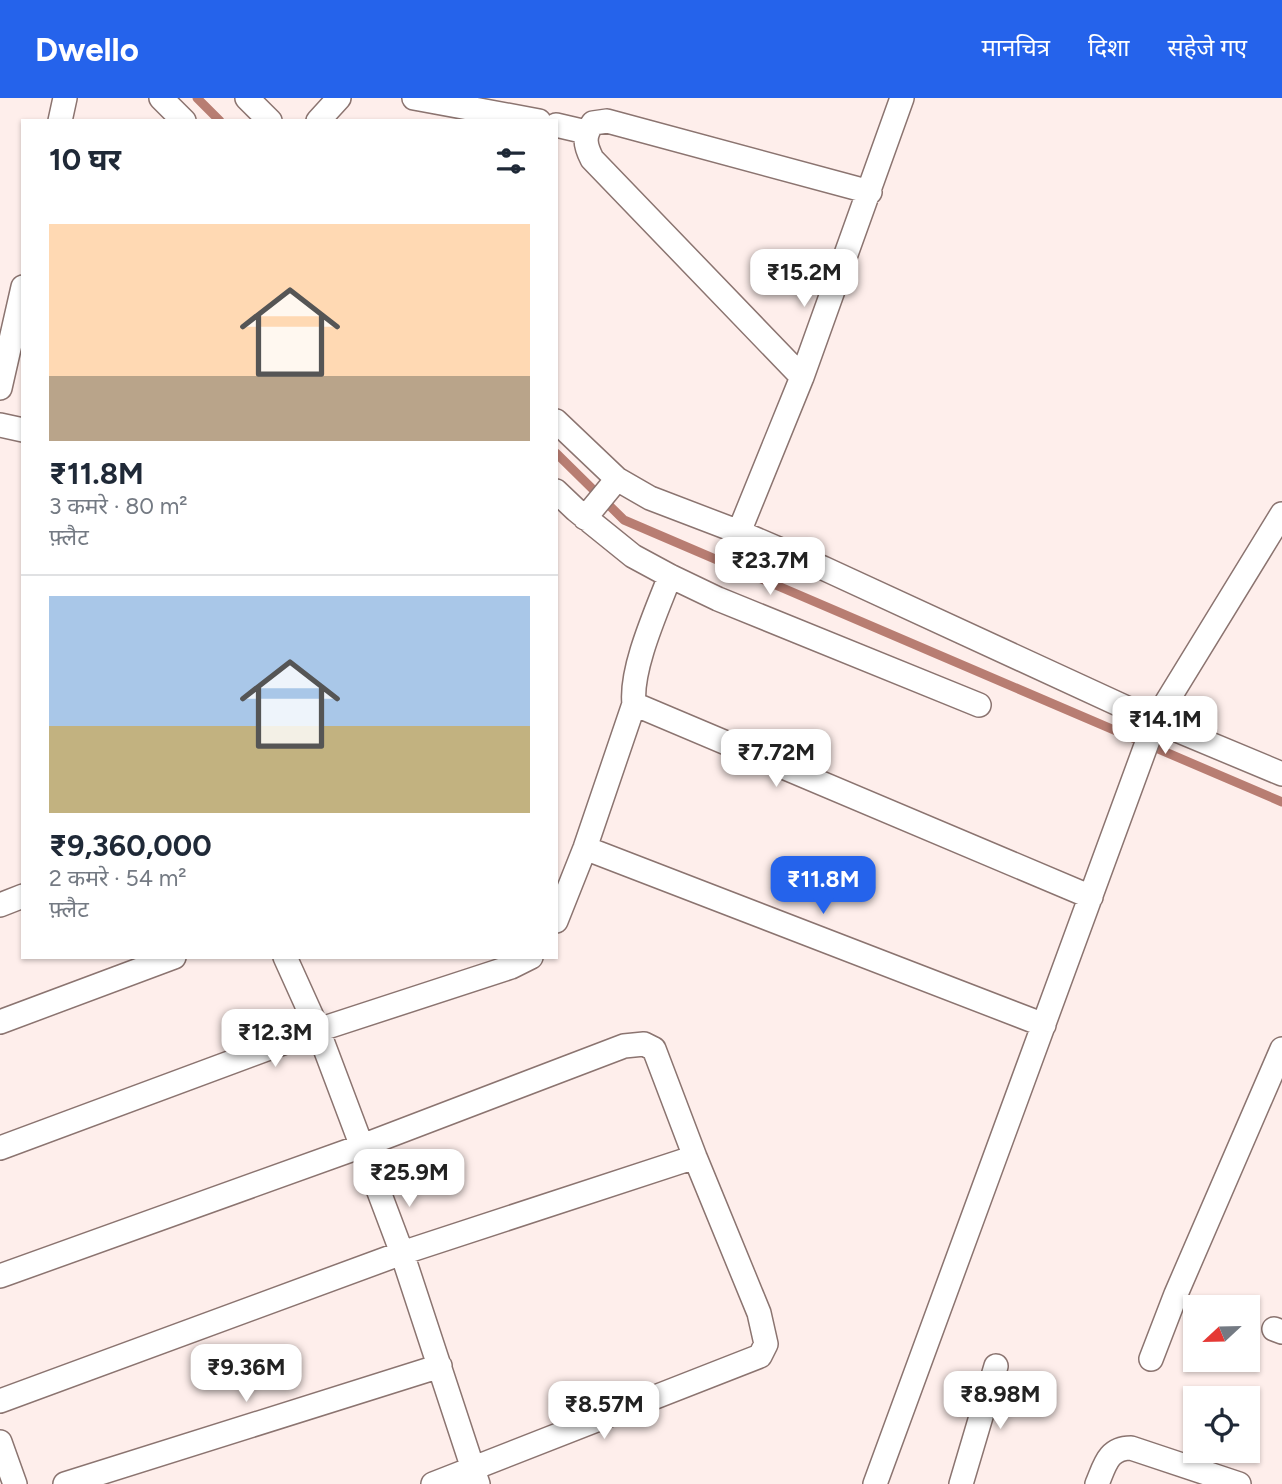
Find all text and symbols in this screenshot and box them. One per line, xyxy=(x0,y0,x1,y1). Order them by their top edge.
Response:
text: Dwello xyxy=(35,30,139,69)
text: मानचित्र xyxy=(981,33,1050,62)
text: दिशा xyxy=(1088,33,1130,62)
text: सहेजे गए xyxy=(1168,33,1247,62)
text: 10 घर xyxy=(49,141,121,178)
icon: filters xyxy=(492,142,530,180)
pin: ₹15.2M xyxy=(747,250,861,309)
text: ₹15.2M xyxy=(766,258,842,286)
icon: home xyxy=(227,269,353,395)
text: ₹11.8M xyxy=(49,455,144,492)
text: 3 कमरे · 80 m² xyxy=(49,492,188,520)
text: फ़्लैट xyxy=(49,523,89,551)
pin: ₹23.7M xyxy=(713,538,827,597)
text: ₹23.7M xyxy=(731,546,809,574)
icon: home xyxy=(227,641,353,767)
pin: ₹14.1M xyxy=(1108,696,1222,756)
text: ₹14.1M xyxy=(1128,705,1202,733)
pin: ₹7.72M xyxy=(719,730,833,789)
text: ₹7.72M xyxy=(737,738,815,766)
text: ₹9,360,000 xyxy=(49,827,212,864)
pin: ₹11.8M xyxy=(766,856,880,916)
text: 2 कमरे · 54 m² xyxy=(49,864,187,892)
text: ₹11.8M xyxy=(787,865,859,893)
text: फ़्लैट xyxy=(49,895,89,923)
pin: ₹12.3M xyxy=(218,1010,332,1069)
text: ₹12.3M xyxy=(237,1018,313,1046)
pin: ₹25.9M xyxy=(352,1150,466,1209)
text: ₹25.9M xyxy=(369,1158,449,1186)
north arrow xyxy=(1183,1295,1260,1372)
map controls xyxy=(1183,1295,1260,1463)
pin: ₹9.36M xyxy=(189,1344,303,1404)
text: ₹9.36M xyxy=(207,1353,285,1381)
pin: ₹8.98M xyxy=(943,1372,1057,1431)
text: ₹8.98M xyxy=(960,1380,1040,1408)
pin: ₹8.57M xyxy=(547,1382,661,1441)
button: locate xyxy=(1183,1386,1260,1463)
text: ₹8.57M xyxy=(564,1390,644,1418)

